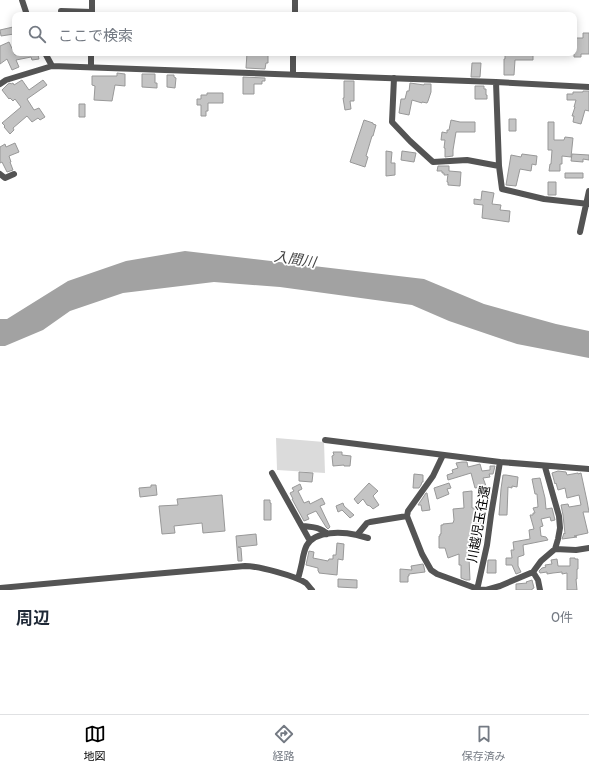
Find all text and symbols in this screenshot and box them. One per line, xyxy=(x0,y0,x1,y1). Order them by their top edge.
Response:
search box xyxy=(12,12,577,56)
icon: search xyxy=(26,23,48,45)
text: ここで検索 xyxy=(58,27,133,45)
water label: 入間川 xyxy=(273,247,319,271)
street label: 川越児玉往還 xyxy=(463,484,493,564)
text: 周辺 xyxy=(16,608,50,628)
text: 0件 xyxy=(551,609,573,625)
tab: 地図 xyxy=(84,723,106,763)
tab: 経路 xyxy=(273,723,295,763)
tab: 保存済み xyxy=(462,723,506,763)

